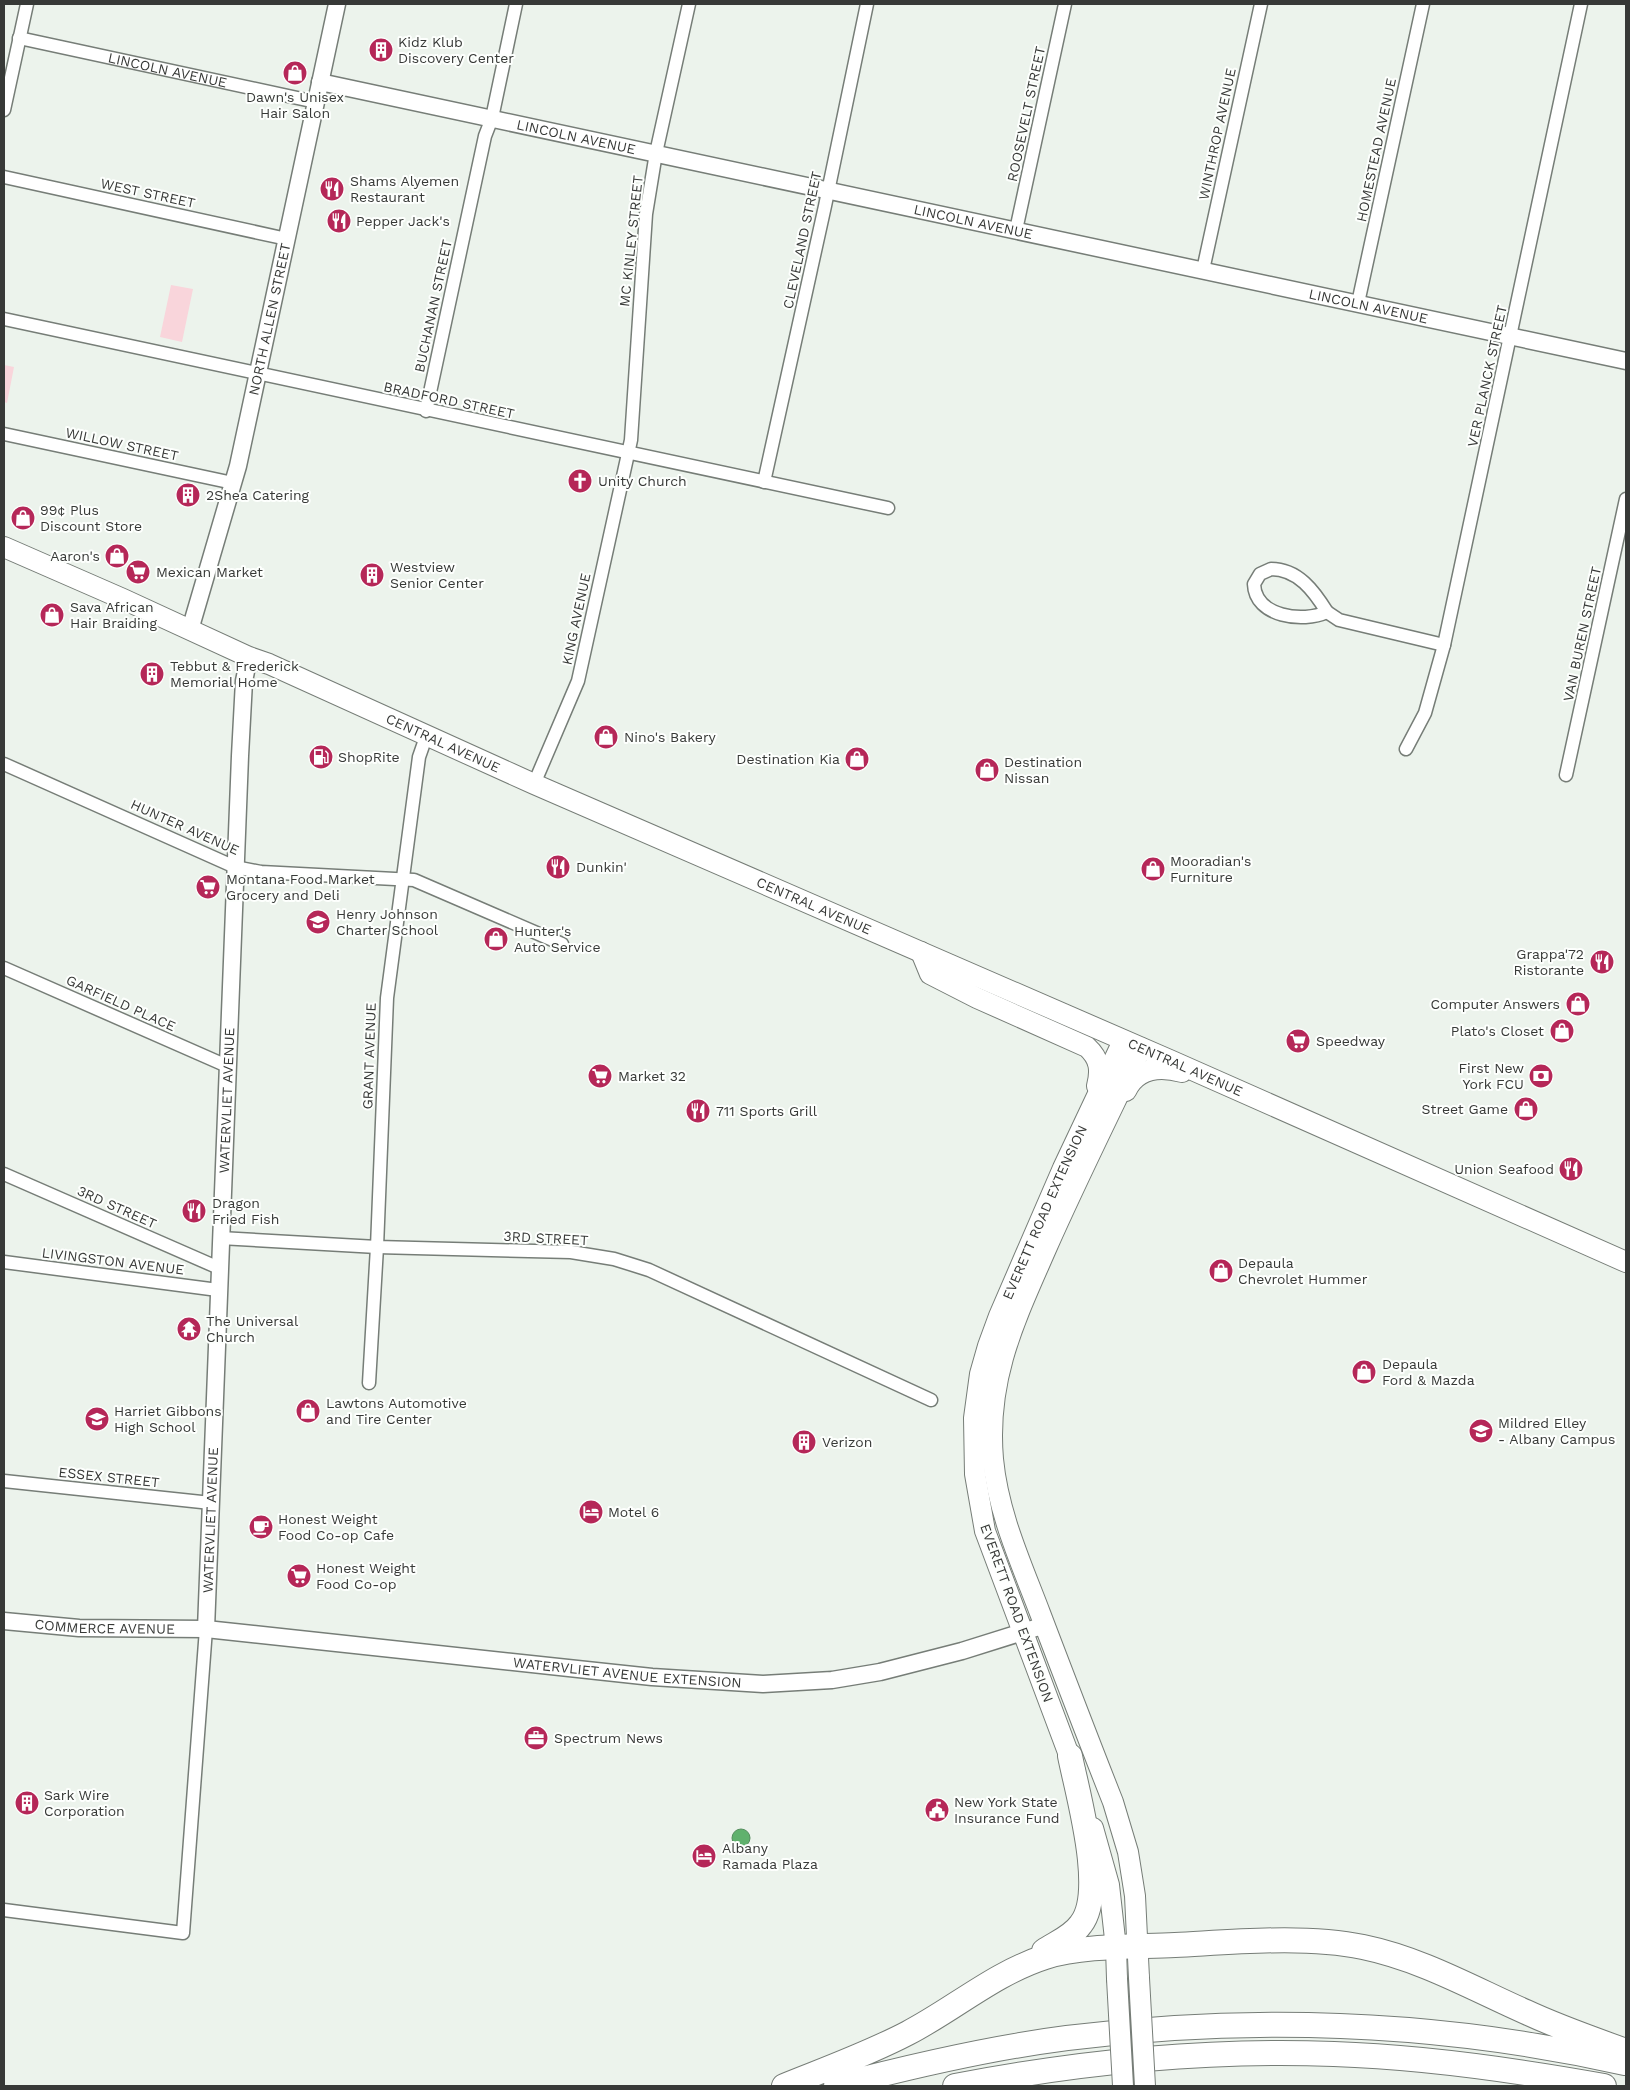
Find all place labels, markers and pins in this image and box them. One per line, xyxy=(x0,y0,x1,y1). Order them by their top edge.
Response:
place label: Kidz Klub Discovery Center xyxy=(398,34,514,66)
building icon: Kidz Klub Discovery Center xyxy=(368,37,394,63)
shop icon: Dawn's Unisex Hair Salon xyxy=(282,60,308,86)
place label: Dawn's Unisex Hair Salon xyxy=(246,89,344,121)
place label: Shams Alyemen Restaurant xyxy=(350,173,459,205)
restaurant icon: Shams Alyemen Restaurant xyxy=(319,176,345,202)
restaurant icon: Pepper Jack's xyxy=(326,208,352,234)
place label: Pepper Jack's xyxy=(356,213,450,229)
church icon: Unity Church xyxy=(567,468,593,494)
place label: Unity Church xyxy=(598,473,687,489)
building icon: 2Shea Catering xyxy=(175,482,201,508)
place label: 2Shea Catering xyxy=(206,487,310,503)
place label: 99¢ Plus Discount Store xyxy=(40,502,142,534)
shop icon: 99¢ Plus Discount Store xyxy=(10,505,36,531)
shop icon: Aaron's xyxy=(104,543,130,569)
place label: Aaron's xyxy=(50,548,100,564)
supermarket icon: Mexican Market xyxy=(125,559,151,585)
place label: Westview Senior Center xyxy=(390,559,484,591)
building icon: Westview Senior Center xyxy=(359,562,385,588)
place label: Mexican Market xyxy=(156,564,263,580)
place label: Sava African Hair Braiding xyxy=(70,599,157,631)
shop icon: Sava African Hair Braiding xyxy=(39,602,65,628)
place label: Tebbut & Frederick Memorial Home xyxy=(170,658,299,690)
building icon: Tebbut & Frederick Memorial Home xyxy=(139,661,165,687)
shop icon: Nino's Bakery xyxy=(593,724,619,750)
place label: Nino's Bakery xyxy=(624,729,717,745)
fuel station icon: ShopRite xyxy=(308,744,334,770)
shop icon: Destination Kia xyxy=(844,746,870,772)
place label: ShopRite xyxy=(338,749,400,765)
place label: Destination Kia xyxy=(736,751,840,767)
place label: Destination Nissan xyxy=(1004,754,1082,786)
shop icon: Destination Nissan xyxy=(974,757,1000,783)
place label: Mooradian's Furniture xyxy=(1170,853,1251,885)
restaurant icon: Dunkin' xyxy=(545,854,571,880)
shop icon: Mooradian's Furniture xyxy=(1140,856,1166,882)
place label: Dunkin' xyxy=(576,859,627,875)
place label: Montana Food Market Grocery and Deli xyxy=(226,871,375,903)
supermarket icon: Montana Food Market Grocery and Deli xyxy=(195,874,221,900)
place label: Henry Johnson Charter School xyxy=(336,906,439,938)
school or university icon: Henry Johnson Charter School xyxy=(305,909,331,935)
place label: Hunter's Auto Service xyxy=(514,923,600,955)
shop icon: Hunter's Auto Service xyxy=(483,926,509,952)
place label: Grappa'72 Ristorante xyxy=(1513,946,1584,978)
restaurant icon: Grappa'72 Ristorante xyxy=(1589,949,1615,975)
shop icon: Computer Answers xyxy=(1565,991,1591,1017)
place label: Computer Answers xyxy=(1430,996,1560,1012)
shop icon: Plato's Closet xyxy=(1549,1018,1575,1044)
place label: Plato's Closet xyxy=(1451,1023,1544,1039)
supermarket icon: Speedway xyxy=(1285,1028,1311,1054)
place label: Speedway xyxy=(1316,1033,1386,1049)
place label: First New York FCU xyxy=(1459,1060,1524,1092)
supermarket icon: Market 32 xyxy=(587,1063,613,1089)
bank icon: First New York FCU xyxy=(1528,1063,1554,1089)
place label: Market 32 xyxy=(618,1068,686,1084)
shop icon: Street Game xyxy=(1513,1096,1539,1122)
restaurant icon: 711 Sports Grill xyxy=(685,1098,711,1124)
place label: Street Game xyxy=(1422,1101,1508,1117)
place label: 711 Sports Grill xyxy=(716,1103,818,1119)
restaurant icon: Union Seafood xyxy=(1558,1156,1584,1182)
place label: Union Seafood xyxy=(1454,1161,1554,1177)
place label: Dragon Fried Fish xyxy=(212,1195,279,1227)
restaurant icon: Dragon Fried Fish xyxy=(181,1198,207,1224)
place label: Depaula Chevrolet Hummer xyxy=(1238,1255,1368,1287)
shop icon: Depaula Chevrolet Hummer xyxy=(1208,1258,1234,1284)
place label: The Universal Church xyxy=(206,1313,299,1345)
temple icon: The Universal Church xyxy=(176,1316,202,1342)
place label: Depaula Ford & Mazda xyxy=(1382,1356,1475,1388)
shop icon: Depaula Ford & Mazda xyxy=(1351,1359,1377,1385)
place label: Lawtons Automotive and Tire Center xyxy=(326,1395,467,1427)
shop icon: Lawtons Automotive and Tire Center xyxy=(295,1398,321,1424)
place label: Harriet Gibbons High School xyxy=(114,1403,222,1435)
school or university icon: Harriet Gibbons High School xyxy=(84,1406,110,1432)
place label: Mildred Elley - Albany Campus xyxy=(1498,1415,1615,1447)
school or university icon: Mildred Elley - Albany Campus xyxy=(1468,1418,1494,1444)
building icon: Verizon xyxy=(791,1429,817,1455)
place label: Verizon xyxy=(822,1434,872,1450)
hotel icon: Motel 6 xyxy=(578,1499,604,1525)
place label: Motel 6 xyxy=(608,1504,659,1520)
place label: Honest Weight Food Co-op Cafe xyxy=(278,1511,394,1543)
cafe icon: Honest Weight Food Co-op Cafe xyxy=(248,1514,274,1540)
place label: Honest Weight Food Co-op xyxy=(316,1560,416,1592)
supermarket icon: Honest Weight Food Co-op xyxy=(286,1563,312,1589)
office icon: Spectrum News xyxy=(523,1725,549,1751)
place label: Spectrum News xyxy=(554,1730,663,1746)
place label: Sark Wire Corporation xyxy=(44,1787,125,1819)
building icon: Sark Wire Corporation xyxy=(14,1790,40,1816)
place label: New York State Insurance Fund xyxy=(954,1794,1060,1826)
public building icon: New York State Insurance Fund xyxy=(924,1797,950,1823)
place label: Albany Ramada Plaza xyxy=(722,1840,818,1872)
hotel icon: Albany Ramada Plaza xyxy=(691,1843,717,1869)

